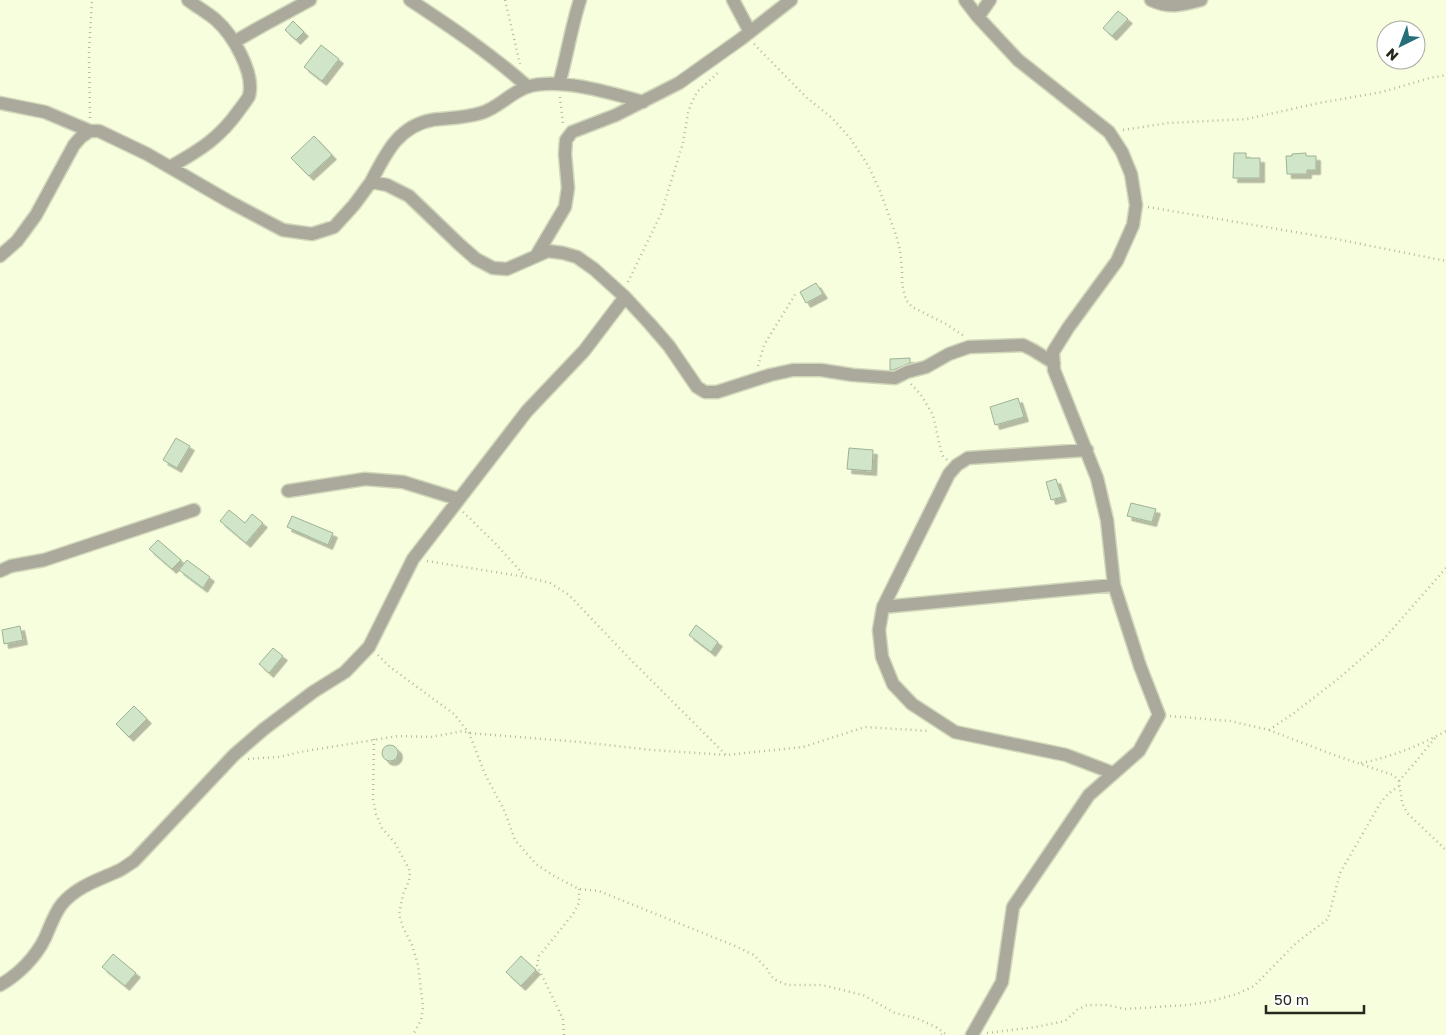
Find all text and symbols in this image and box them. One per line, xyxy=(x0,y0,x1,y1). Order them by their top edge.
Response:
north arrow xyxy=(1376,20,1426,70)
text: N xyxy=(1382,45,1402,65)
scale bar xyxy=(1266,982,1364,1014)
text: 50 m xyxy=(1274,990,1309,1008)

